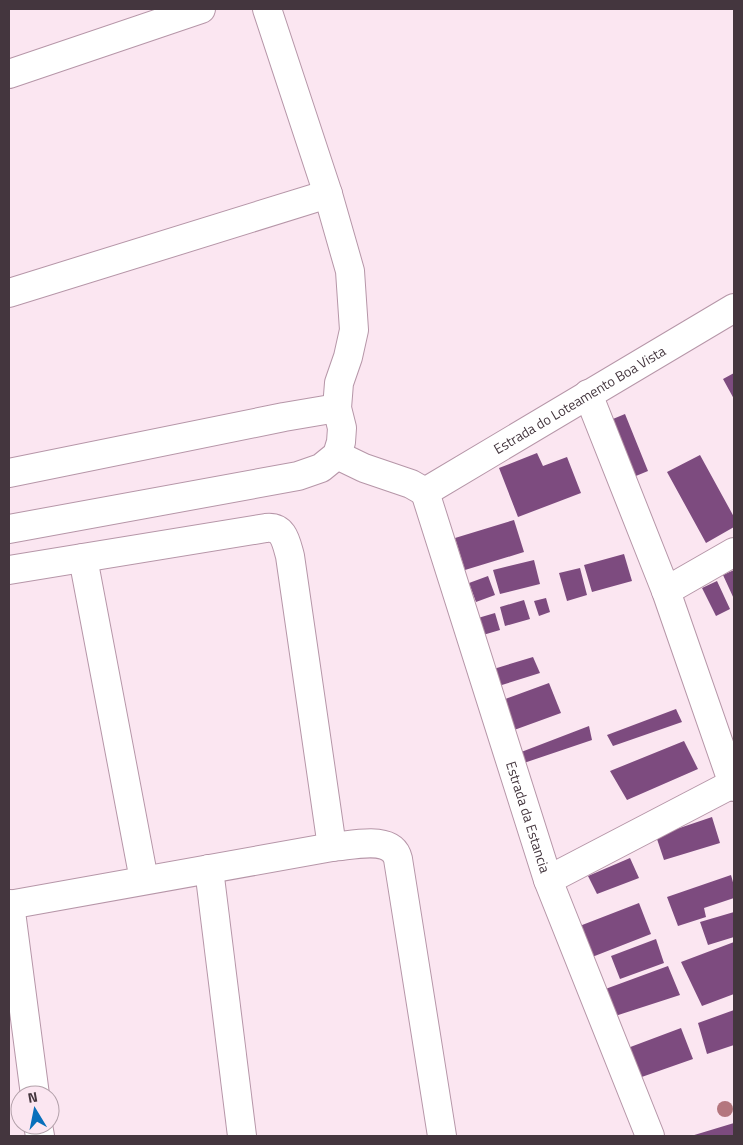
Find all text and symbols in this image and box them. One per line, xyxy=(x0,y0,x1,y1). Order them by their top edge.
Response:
street label: Estrada do Loteamento Boa Vista xyxy=(489,340,669,459)
street label: Estrada da Estancia xyxy=(501,758,556,875)
north arrow xyxy=(10,1085,60,1135)
text: N xyxy=(26,1086,39,1108)

